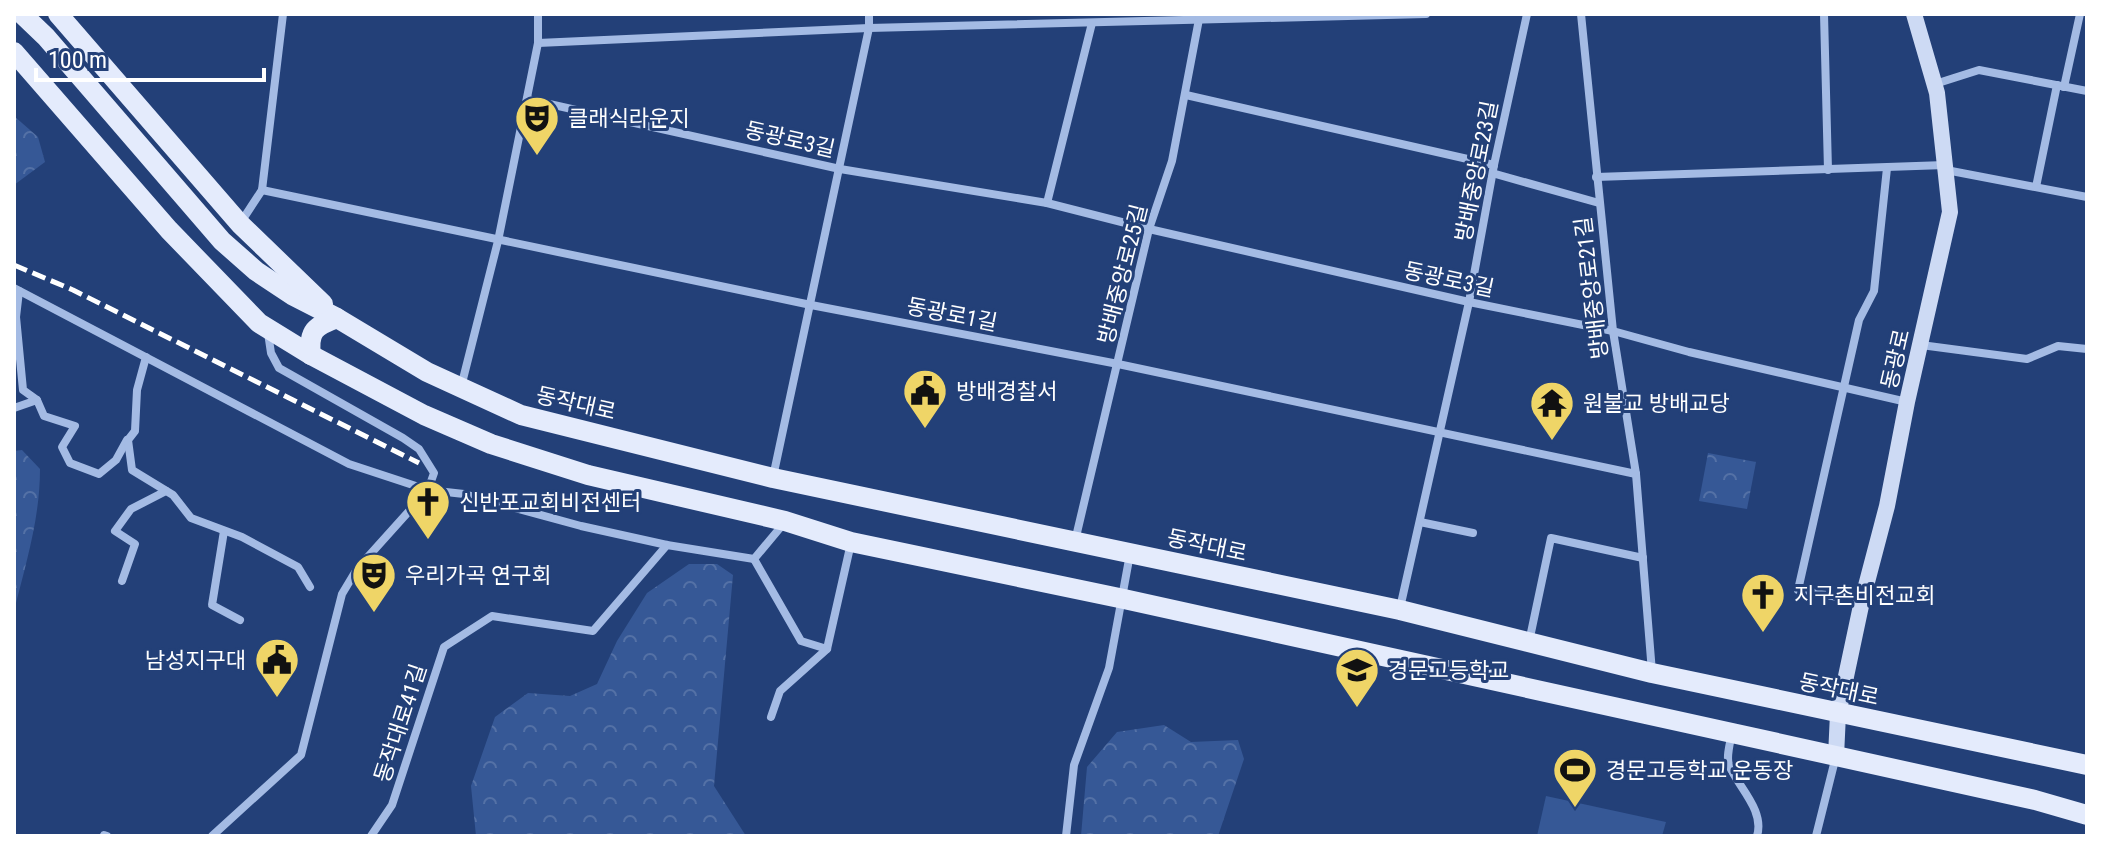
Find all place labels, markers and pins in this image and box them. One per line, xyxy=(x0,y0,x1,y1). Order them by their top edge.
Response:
theatre icon: 클래식라운지 xyxy=(513,94,561,157)
place label: 클래식라운지 xyxy=(568,106,689,131)
public building icon: 방배경찰서 xyxy=(901,367,949,430)
place label: 방배경찰서 xyxy=(956,379,1057,404)
temple icon: 원불교 방배교당 xyxy=(1528,379,1576,442)
place label: 원불교 방배교당 xyxy=(1583,391,1730,416)
church icon: 신반포교회비전센터 xyxy=(404,478,452,541)
place label: 신반포교회비전센터 xyxy=(459,490,641,515)
theatre icon: 우리가곡 연구회 xyxy=(350,551,398,614)
place label: 우리가곡 연구회 xyxy=(405,563,552,588)
church icon: 지구촌비전교회 xyxy=(1739,571,1787,634)
place label: 지구촌비전교회 xyxy=(1794,583,1936,608)
public building icon: 남성지구대 xyxy=(253,636,301,699)
school or university icon: 경문고등학교 xyxy=(1333,646,1381,709)
place label: 남성지구대 xyxy=(145,648,246,673)
place label: 경문고등학교 xyxy=(1388,658,1509,683)
sports icon: 경문고등학교 운동장 xyxy=(1551,746,1599,809)
place label: 경문고등학교 운동장 xyxy=(1606,758,1793,783)

